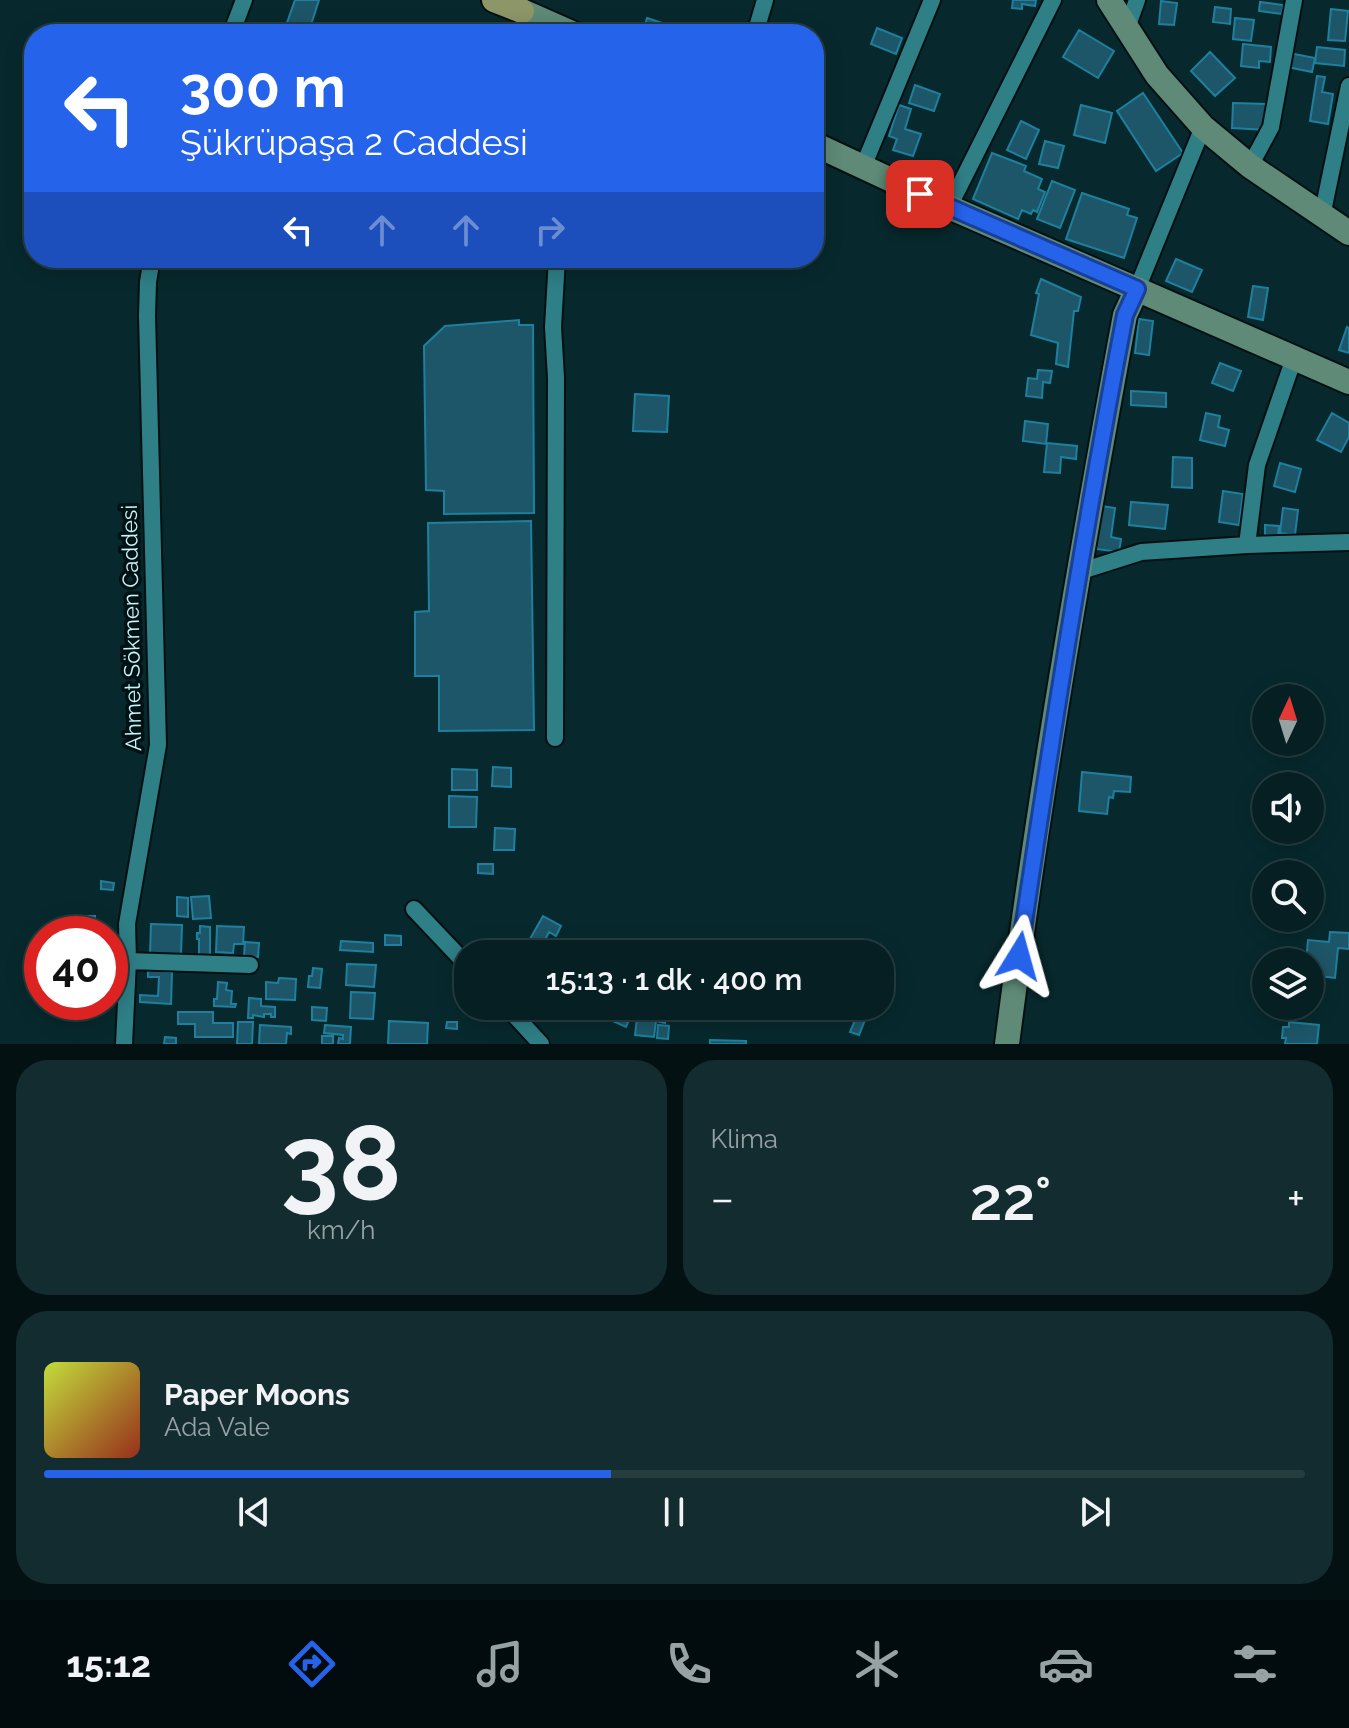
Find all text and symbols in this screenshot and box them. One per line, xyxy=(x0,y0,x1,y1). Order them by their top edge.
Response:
text: 300 m xyxy=(180,54,346,120)
icon: left xyxy=(48,56,152,160)
text: Şükrüpaşa 2 Caddesi xyxy=(180,121,528,163)
pin xyxy=(886,160,954,228)
icon: arrive xyxy=(898,172,942,216)
icon: left xyxy=(276,208,320,252)
icon: ahead xyxy=(360,208,404,252)
icon: ahead xyxy=(444,208,488,252)
icon: right xyxy=(528,208,572,252)
street label: Ahmet Sökmen Caddesi xyxy=(116,505,146,751)
north arrow xyxy=(1252,684,1324,756)
map controls xyxy=(1252,684,1324,1020)
button: sound xyxy=(1252,772,1324,844)
button: search xyxy=(1252,860,1324,932)
position arrow xyxy=(977,914,1061,998)
speed limit sign: 40 xyxy=(24,916,128,1020)
button: layers xyxy=(1252,948,1324,1020)
text: 15:13 · 1 dk · 400 m xyxy=(546,962,802,997)
text: 38 xyxy=(281,1102,402,1224)
text: Klima xyxy=(711,1124,778,1154)
text: 22° xyxy=(969,1164,1052,1234)
text: − xyxy=(711,1173,734,1224)
text: + xyxy=(1287,1173,1305,1224)
text: km/h xyxy=(307,1215,376,1245)
text: Paper Moons xyxy=(164,1377,350,1412)
text: Ada Vale xyxy=(164,1412,270,1442)
icon: previous xyxy=(232,1490,276,1534)
icon: pause xyxy=(652,1490,696,1534)
icon: next xyxy=(1073,1490,1117,1534)
icon: directions xyxy=(284,1636,340,1692)
icon: music xyxy=(472,1636,528,1692)
icon: phone xyxy=(661,1636,717,1692)
icon: climate xyxy=(849,1636,905,1692)
icon: car xyxy=(1038,1636,1094,1692)
icon: filters xyxy=(1227,1636,1283,1692)
text: 15:12 xyxy=(66,1643,151,1685)

